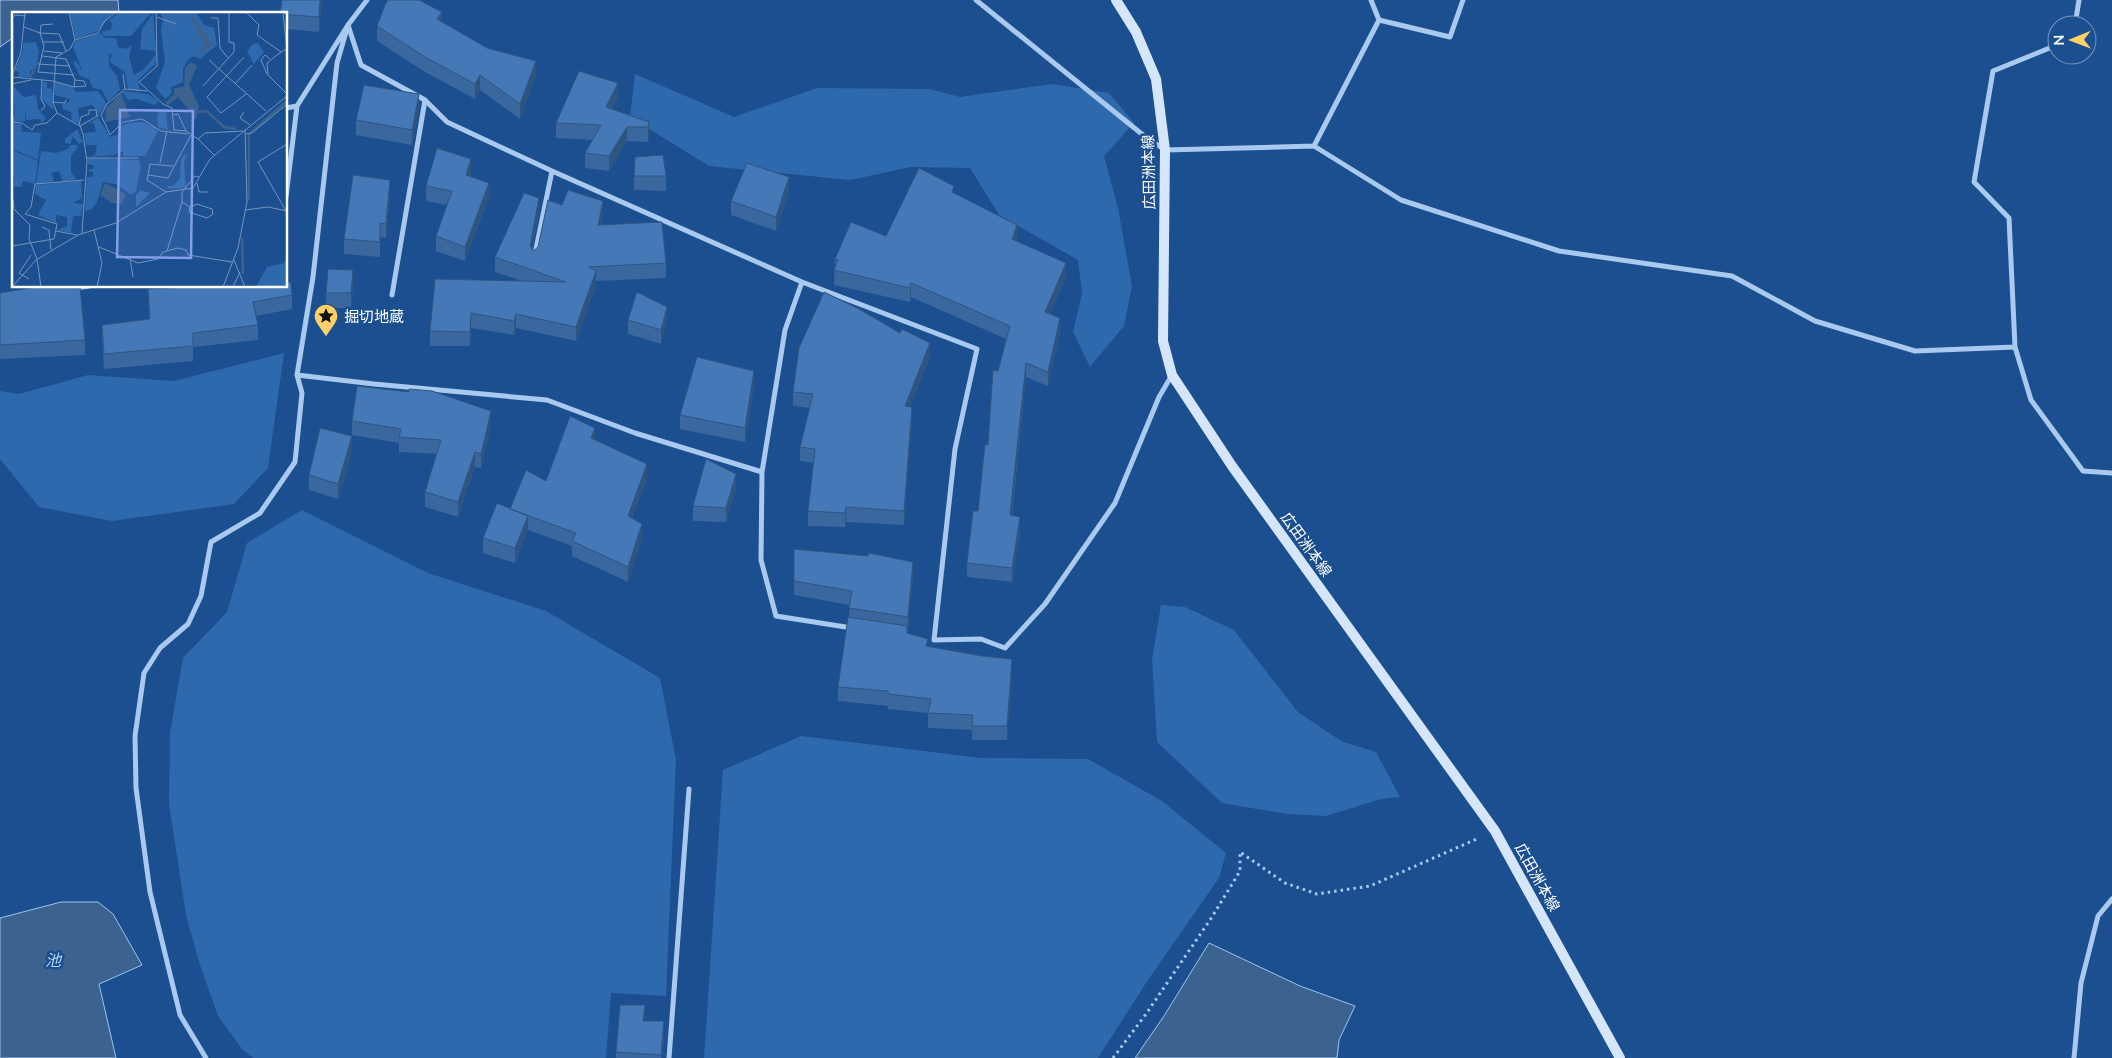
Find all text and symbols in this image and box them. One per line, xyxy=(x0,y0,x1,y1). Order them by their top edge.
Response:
inset map xyxy=(12,12,288,288)
north arrow xyxy=(2047,15,2097,65)
text: N xyxy=(2050,35,2067,46)
street label: 広田洲本線 xyxy=(1138,134,1158,210)
place icon: 掘切地蔵 xyxy=(313,303,339,337)
place label: 掘切地蔵 xyxy=(344,307,404,325)
street label: 広田洲本線 xyxy=(1278,508,1336,580)
street label: 広田洲本線 xyxy=(1512,840,1564,914)
water label: 池 xyxy=(45,950,63,969)

